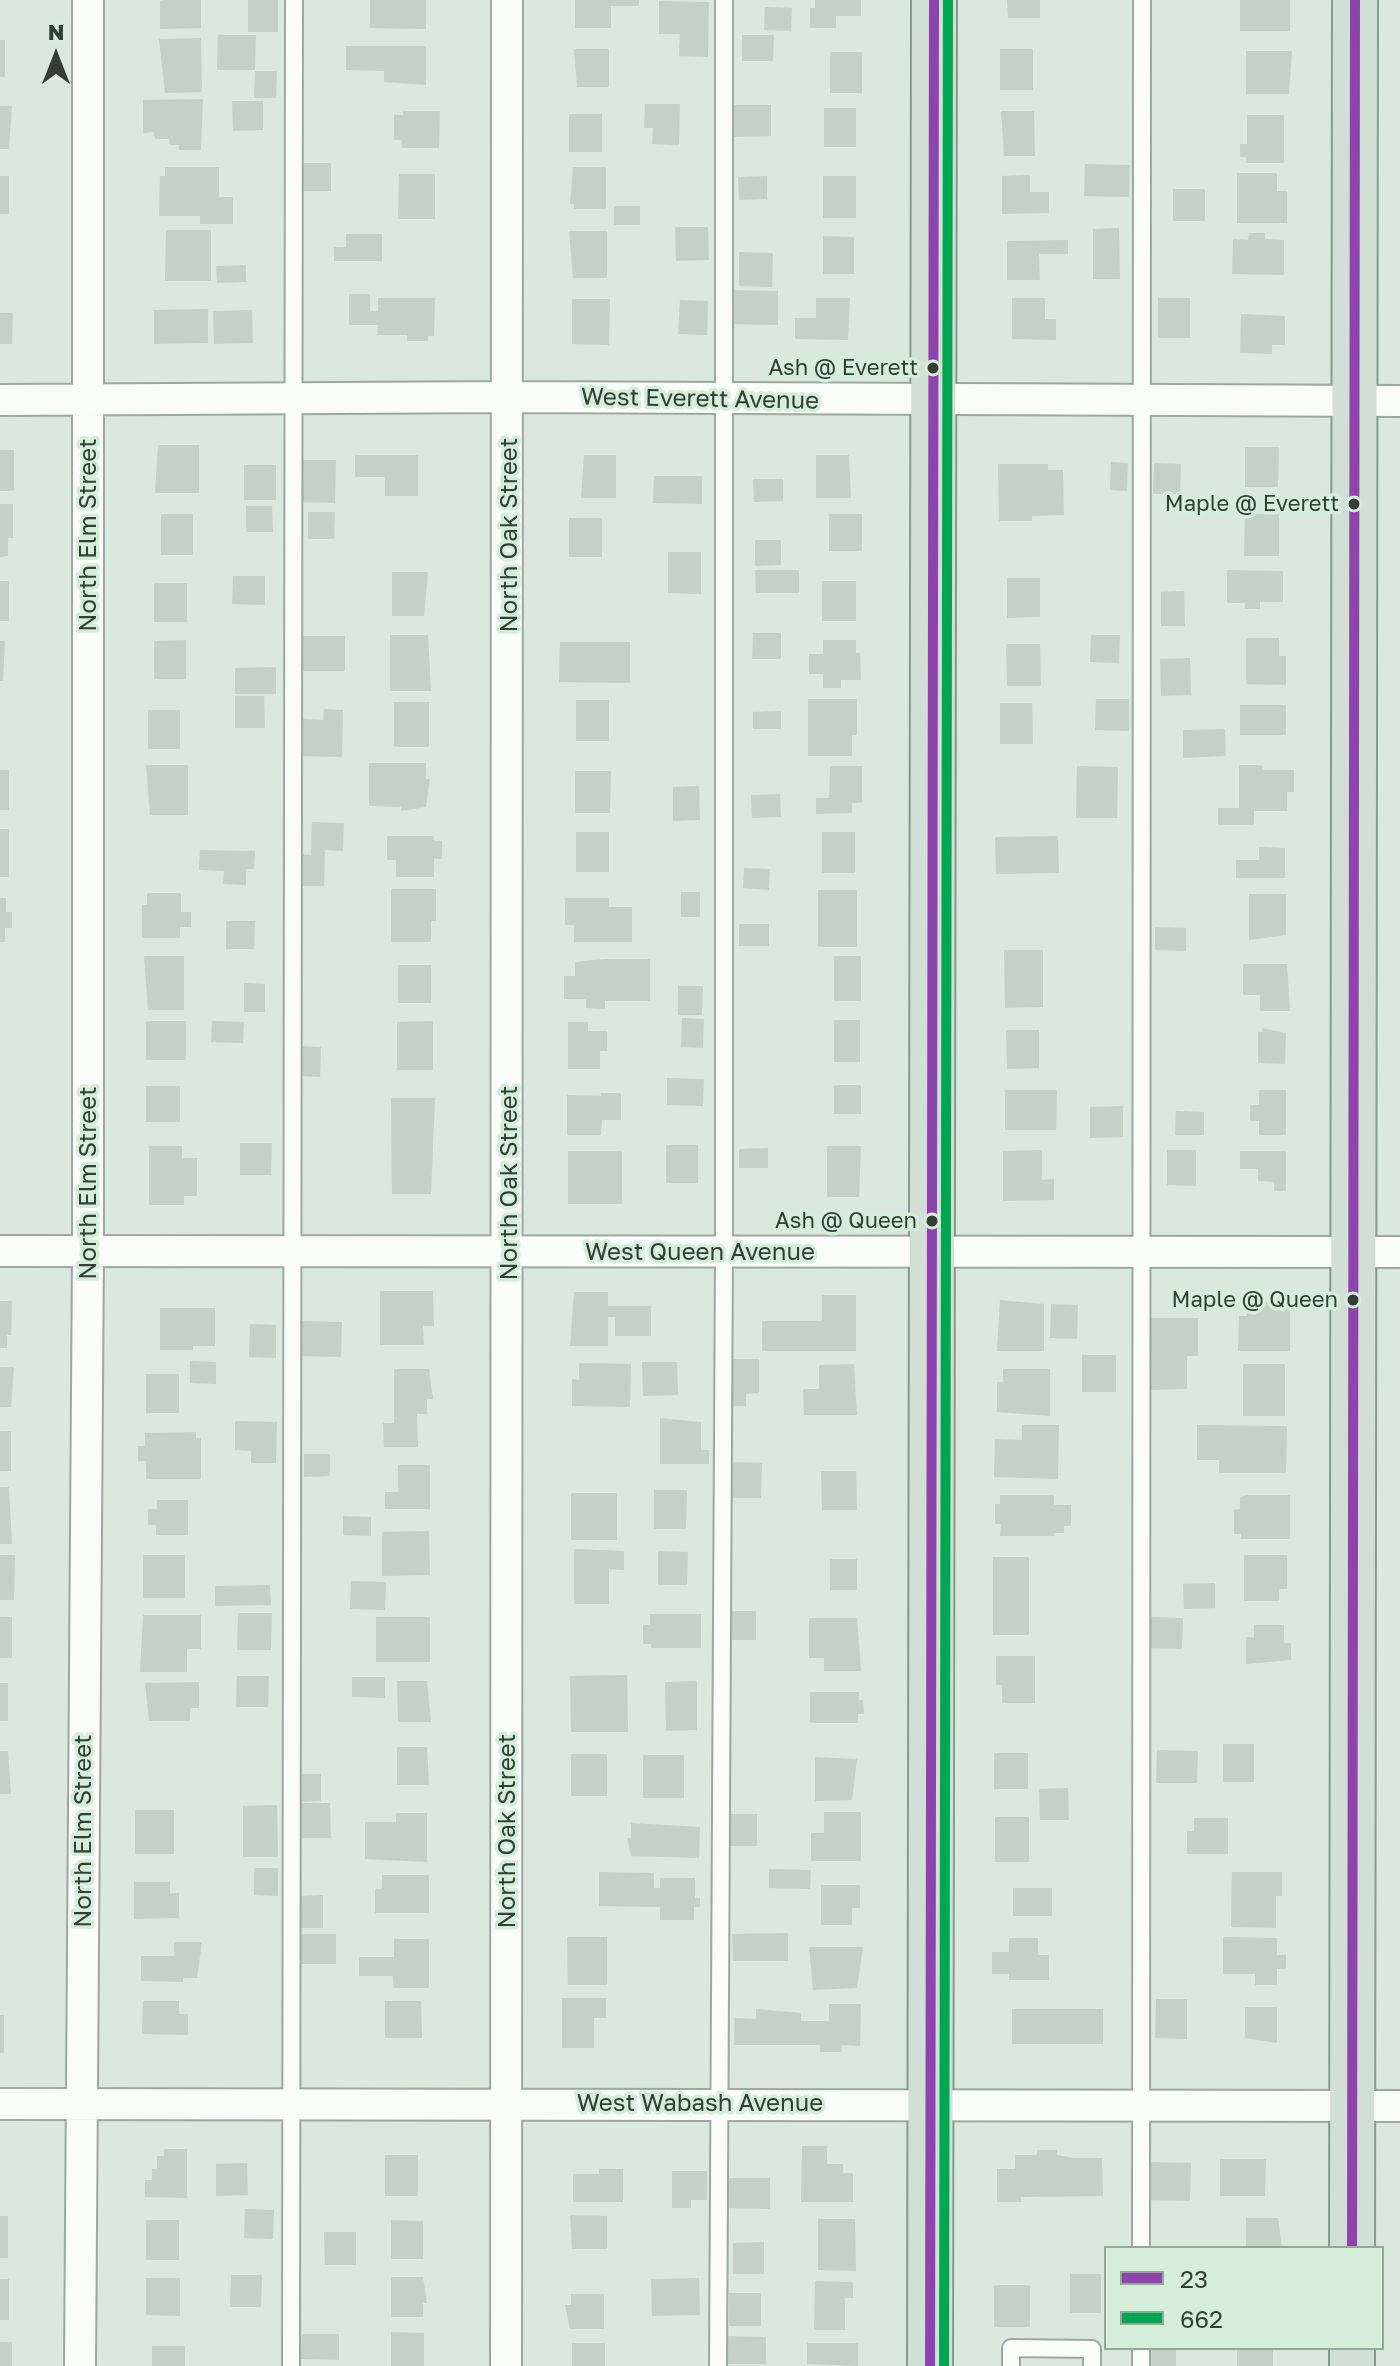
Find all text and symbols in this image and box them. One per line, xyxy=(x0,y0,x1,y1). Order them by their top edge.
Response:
north arrow xyxy=(16,16,96,96)
text: N xyxy=(48,18,64,45)
place label: Ash @ Everett xyxy=(768,355,918,381)
marker: Ash @ Everett xyxy=(925,360,941,376)
street label: West Everett Avenue xyxy=(581,383,819,415)
street label: North Elm Street xyxy=(74,438,102,632)
street label: North Oak Street xyxy=(495,438,523,632)
place label: Maple @ Everett xyxy=(1165,491,1339,517)
marker: Maple @ Everett xyxy=(1346,496,1362,512)
street label: North Elm Street xyxy=(74,1086,102,1280)
street label: North Oak Street xyxy=(495,1086,523,1280)
place label: Ash @ Queen xyxy=(775,1208,917,1234)
marker: Ash @ Queen xyxy=(924,1213,940,1229)
street label: West Queen Avenue xyxy=(585,1238,815,1266)
place label: Maple @ Queen xyxy=(1171,1287,1338,1313)
marker: Maple @ Queen xyxy=(1345,1292,1361,1308)
street label: North Elm Street xyxy=(69,1734,97,1928)
street label: North Oak Street xyxy=(493,1734,521,1928)
street label: West Wabash Avenue xyxy=(577,2089,823,2117)
legend xyxy=(1104,2246,1384,2350)
text: 23 xyxy=(1180,2264,1208,2293)
text: 662 xyxy=(1180,2304,1223,2333)

